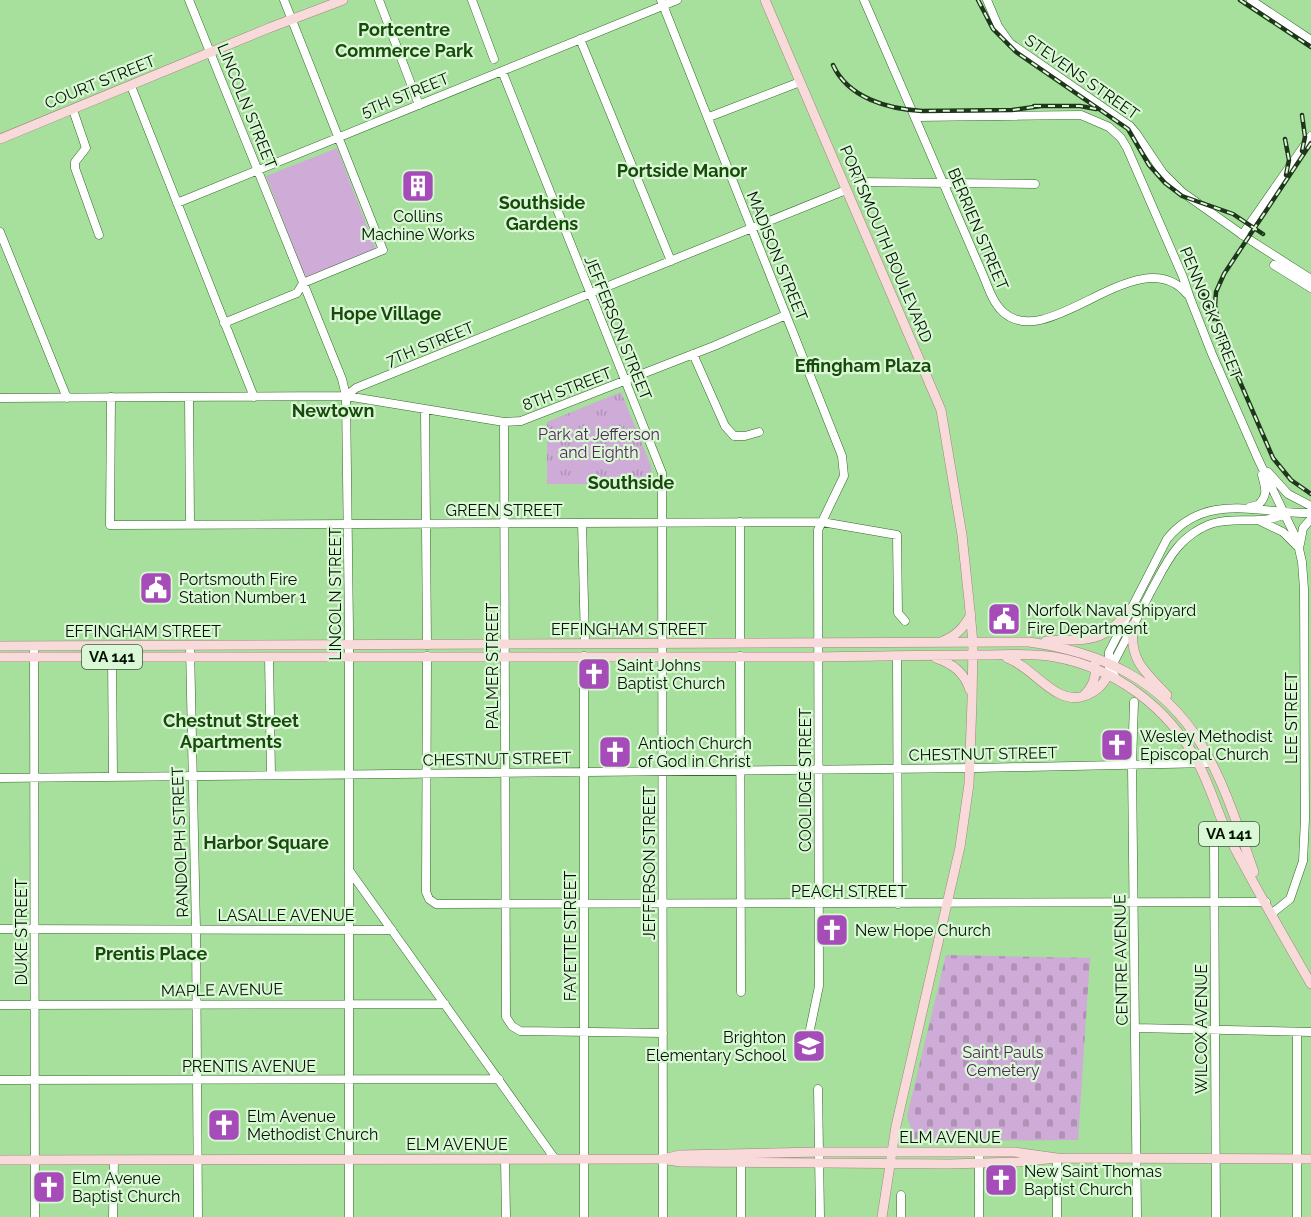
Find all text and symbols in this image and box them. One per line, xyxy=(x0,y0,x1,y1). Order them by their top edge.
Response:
district label: Portcentre Commerce Park xyxy=(335,19,474,61)
street label: STEVENS STREET xyxy=(1021,30,1143,124)
street label: LINCOLN STREET xyxy=(213,41,281,172)
street label: COURT STREET xyxy=(42,51,158,113)
street label: 5TH STREET xyxy=(358,69,452,121)
street label: PORTSMOUTH BOULEVARD xyxy=(836,143,936,345)
district label: Portside Manor xyxy=(617,160,747,181)
street label: BERRIEN STREET xyxy=(944,165,1012,293)
building icon: Collins Machine Works xyxy=(400,168,436,204)
street label: MADISON STREET xyxy=(742,189,812,324)
district label: Southside Gardens xyxy=(499,192,586,234)
place label: Collins Machine Works xyxy=(361,207,475,244)
street label: PENNOCK STREET xyxy=(1176,244,1246,382)
street label: JEFFERSON STREET xyxy=(580,253,656,403)
district label: Hope Village xyxy=(331,303,442,324)
street label: 7TH STREET xyxy=(383,318,477,370)
district label: Effingham Plaza xyxy=(795,355,931,376)
street label: 8TH STREET xyxy=(520,363,615,415)
district label: Newtown xyxy=(292,400,374,421)
park label: Park at Jefferson and Eighth xyxy=(538,425,660,462)
district label: Southside xyxy=(588,472,675,493)
street label: GREEN STREET xyxy=(446,501,563,520)
street label: LINCOLN STREET xyxy=(326,527,345,661)
public building icon: Portsmouth Fire Station Number 1 xyxy=(138,570,174,606)
place label: Portsmouth Fire Station Number 1 xyxy=(179,570,307,607)
public building icon: Norfolk Naval Shipyard Fire Department xyxy=(986,601,1022,637)
place label: Norfolk Naval Shipyard Fire Department xyxy=(1027,601,1196,638)
street label: PALMER STREET xyxy=(483,602,502,729)
street label: EFFINGHAM STREET xyxy=(551,620,707,639)
street label: EFFINGHAM STREET xyxy=(65,622,221,641)
road number: VA 141 xyxy=(82,645,142,669)
church icon: Saint Johns Baptist Church xyxy=(576,656,612,692)
place label: Saint Johns Baptist Church xyxy=(617,656,725,693)
street label: LEE STREET xyxy=(1282,672,1301,764)
street label: COOLIDGE STREET xyxy=(796,708,815,852)
district label: Chestnut Street Apartments xyxy=(163,710,299,752)
church icon: Wesley Methodist Episcopal Church xyxy=(1099,727,1135,763)
place label: Wesley Methodist Episcopal Church xyxy=(1140,727,1273,764)
church icon: Antioch Church of God in Christ xyxy=(597,734,633,770)
place label: Antioch Church of God in Christ xyxy=(638,734,752,771)
street label: CHESTNUT STREET xyxy=(908,743,1058,765)
street label: CHESTNUT STREET xyxy=(422,748,572,770)
street label: RANDOLPH STREET xyxy=(168,766,192,918)
street label: JEFFERSON STREET xyxy=(640,786,659,940)
road number: VA 141 xyxy=(1199,822,1259,846)
district label: Harbor Square xyxy=(203,832,329,853)
street label: FAYETTE STREET xyxy=(561,870,580,1001)
street label: DUKE STREET xyxy=(12,878,31,985)
street label: PEACH STREET xyxy=(791,882,907,901)
street label: CENTRE AVENUE xyxy=(1110,894,1132,1026)
street label: LASALLE AVENUE xyxy=(218,906,355,925)
church icon: New Hope Church xyxy=(814,912,850,948)
place label: New Hope Church xyxy=(855,921,991,940)
district label: Prentis Place xyxy=(95,943,207,964)
street label: WILCOX AVENUE xyxy=(1192,964,1211,1094)
street label: MAPLE AVENUE xyxy=(161,979,283,1001)
place label: Brighton Elementary School xyxy=(646,1028,787,1065)
school or university icon: Brighton Elementary School xyxy=(791,1028,827,1064)
park label: Saint Pauls Cemetery xyxy=(963,1043,1044,1080)
street label: PRENTIS AVENUE xyxy=(182,1057,316,1076)
church icon: Elm Avenue Methodist Church xyxy=(206,1107,242,1143)
place label: Elm Avenue Methodist Church xyxy=(247,1107,378,1144)
street label: ELM AVENUE xyxy=(899,1128,1001,1147)
street label: ELM AVENUE xyxy=(406,1135,508,1154)
church icon: New Saint Thomas Baptist Church xyxy=(983,1162,1019,1198)
place label: New Saint Thomas Baptist Church xyxy=(1024,1162,1162,1199)
church icon: Elm Avenue Baptist Church xyxy=(31,1169,67,1205)
place label: Elm Avenue Baptist Church xyxy=(72,1169,180,1206)

